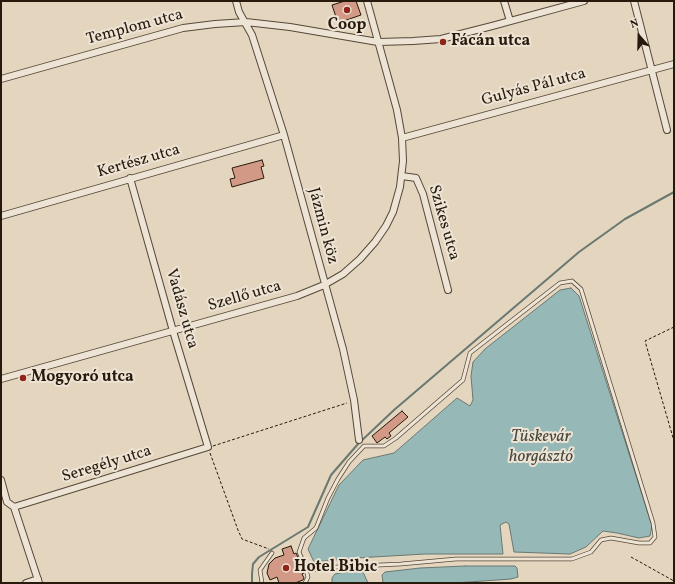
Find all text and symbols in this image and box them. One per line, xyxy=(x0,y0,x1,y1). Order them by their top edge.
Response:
marker: Coop xyxy=(342,5,352,15)
street label: Templom utca xyxy=(85,6,185,50)
place label: Coop xyxy=(328,16,366,36)
north arrow xyxy=(619,16,659,56)
text: N xyxy=(628,16,641,33)
place label: Fácán utca xyxy=(451,32,530,52)
marker: Fácán utca xyxy=(438,37,448,47)
street label: Gulyás Pál utca xyxy=(480,65,588,111)
street label: Kertész utca xyxy=(95,141,183,183)
street label: Szikes utca xyxy=(423,183,463,263)
street label: Jázmin köz xyxy=(303,186,341,266)
street label: Vadász utca xyxy=(160,267,202,351)
street label: Szellő utca xyxy=(206,277,284,317)
place label: Mogyoró utca xyxy=(31,368,134,388)
marker: Mogyoró utca xyxy=(18,373,28,383)
water label: Tüskevár horgásztó xyxy=(509,428,573,468)
street label: Seregély utca xyxy=(60,442,154,488)
place label: Hotel Bibic xyxy=(294,558,377,578)
marker: Hotel Bibic xyxy=(281,563,291,573)

